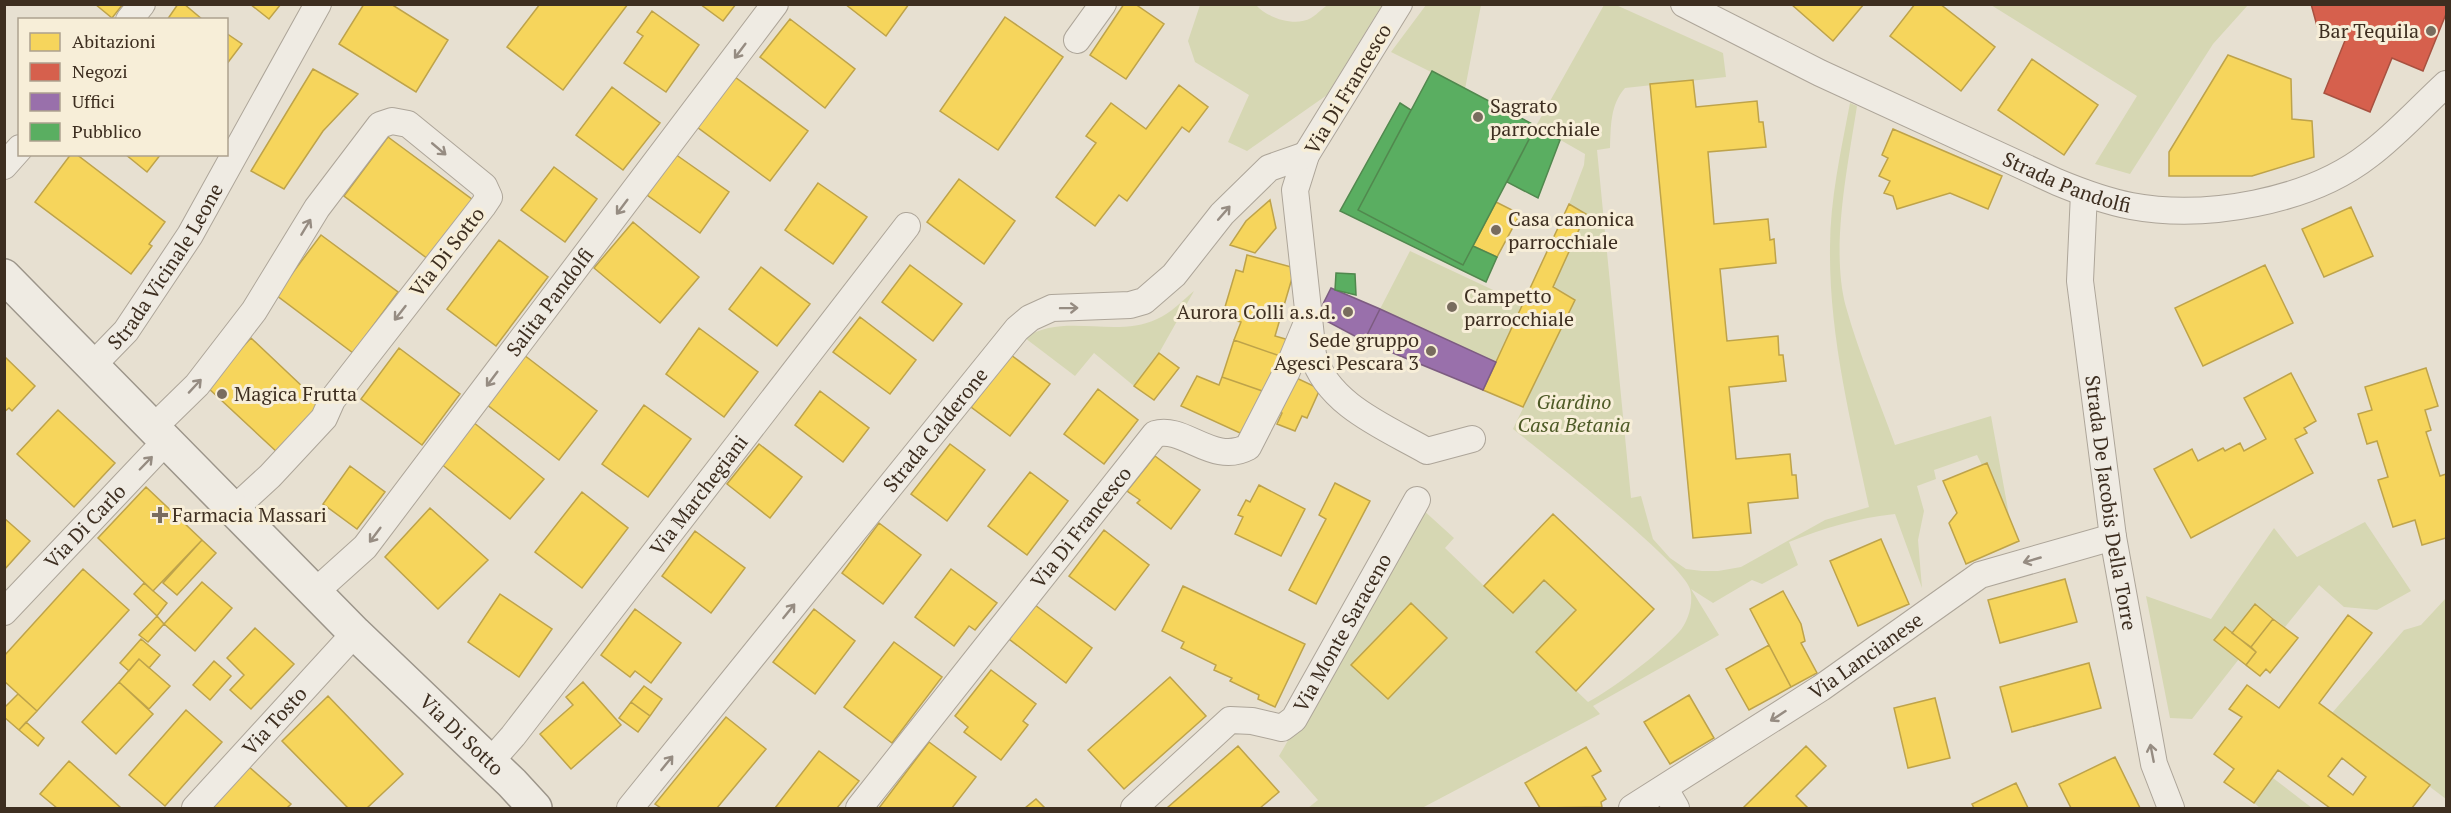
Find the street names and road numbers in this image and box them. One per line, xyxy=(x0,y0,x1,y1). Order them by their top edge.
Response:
street label: Via Di Francesco xyxy=(1298,18,1397,159)
street label: Strada Pandolfi xyxy=(1998,145,2134,219)
street label: Strada Vicinale Leone xyxy=(101,178,229,355)
street label: Via Di Sotto xyxy=(403,201,490,302)
street label: Salita Pandolfi xyxy=(500,242,599,362)
street label: Strada Calderone xyxy=(876,362,994,498)
street label: Strada De Jacobis Della Torre xyxy=(2079,374,2144,632)
street label: Via Marchegiani xyxy=(643,429,754,561)
street label: Via Di Francesco xyxy=(1024,461,1137,593)
street label: Via Di Carlo xyxy=(38,478,132,574)
street label: Via Monte Saraceno xyxy=(1287,548,1397,717)
street label: Via Lancianese xyxy=(1804,606,1928,705)
street label: Via Tosto xyxy=(236,680,313,761)
street label: Via Di Sotto xyxy=(414,688,510,781)

